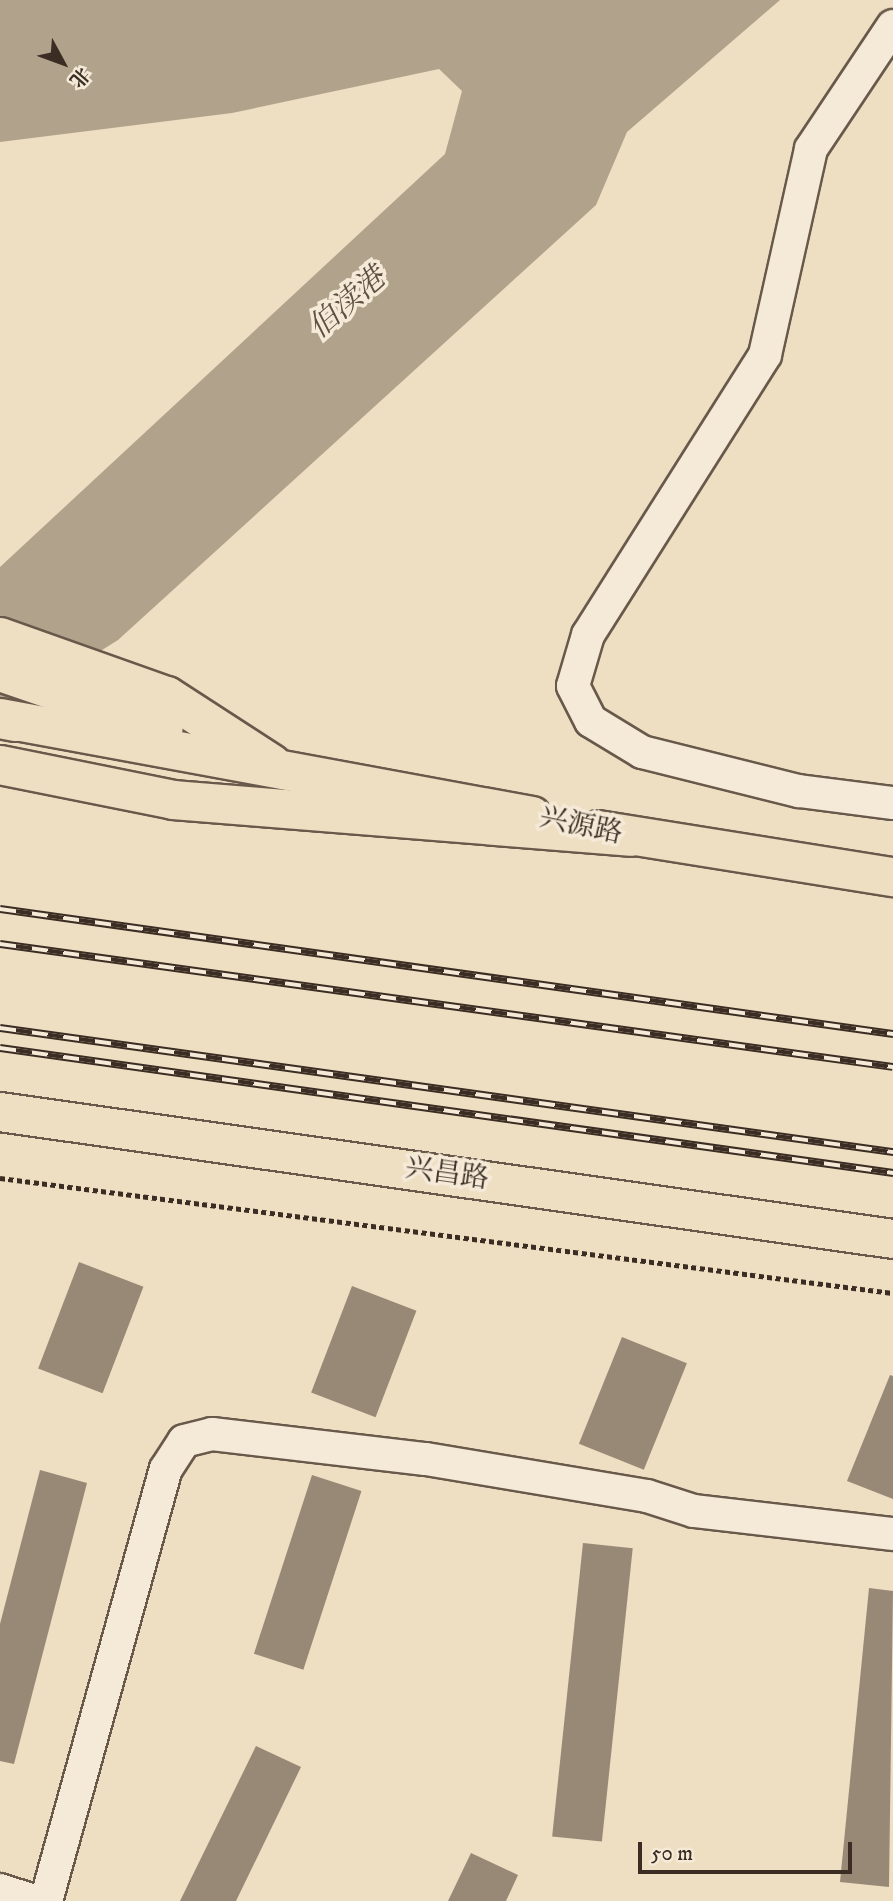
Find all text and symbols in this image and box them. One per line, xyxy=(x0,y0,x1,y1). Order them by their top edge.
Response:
north arrow xyxy=(28,28,98,98)
text: 北 xyxy=(64,62,94,92)
water label: 伯渎港 xyxy=(302,261,394,347)
street label: 兴源路 xyxy=(536,801,626,851)
street label: 兴昌路 xyxy=(403,1152,491,1196)
scale bar xyxy=(641,1828,854,1872)
text: 50 m xyxy=(651,1841,693,1867)

